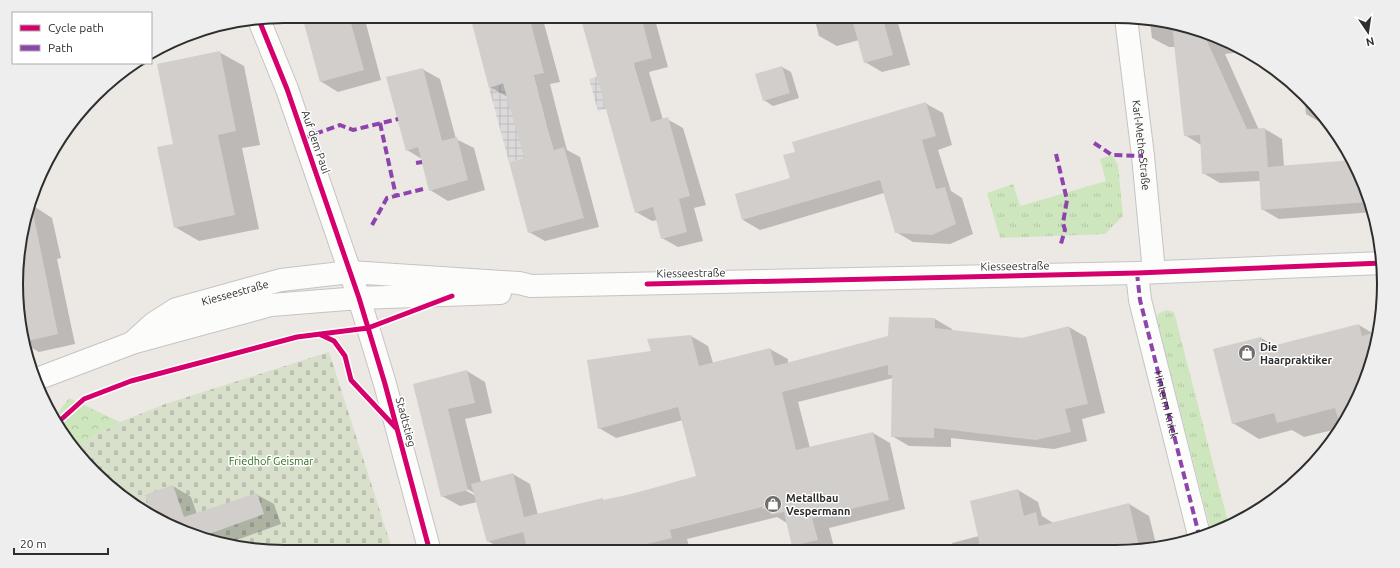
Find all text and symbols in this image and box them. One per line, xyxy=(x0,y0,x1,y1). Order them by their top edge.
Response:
legend xyxy=(12,12,152,64)
north arrow xyxy=(1348,12,1388,52)
text: Cycle path xyxy=(48,21,104,34)
text: N xyxy=(1365,35,1376,49)
text: Path xyxy=(48,41,73,54)
street label: Karl-Methe-Straße xyxy=(1130,99,1152,191)
street label: Auf dem Paul xyxy=(300,109,332,175)
street label: Kiesseestraße xyxy=(980,259,1050,273)
street label: Kiesseestraße xyxy=(656,266,726,280)
street label: Kiesseestraße xyxy=(200,278,270,308)
place label: Die Haarpraktiker xyxy=(1260,341,1333,366)
shop icon: Die Haarpraktiker xyxy=(1237,343,1257,363)
street label: Hinterm Knick xyxy=(1152,369,1181,440)
street label: Stadtstieg xyxy=(394,396,418,448)
park label: Friedhof Geismar xyxy=(229,455,314,467)
place label: Metallbau Vespermann xyxy=(786,492,850,517)
shop icon: Metallbau Vespermann xyxy=(763,494,783,514)
scale bar xyxy=(14,530,108,556)
text: 20 m xyxy=(20,537,47,550)

